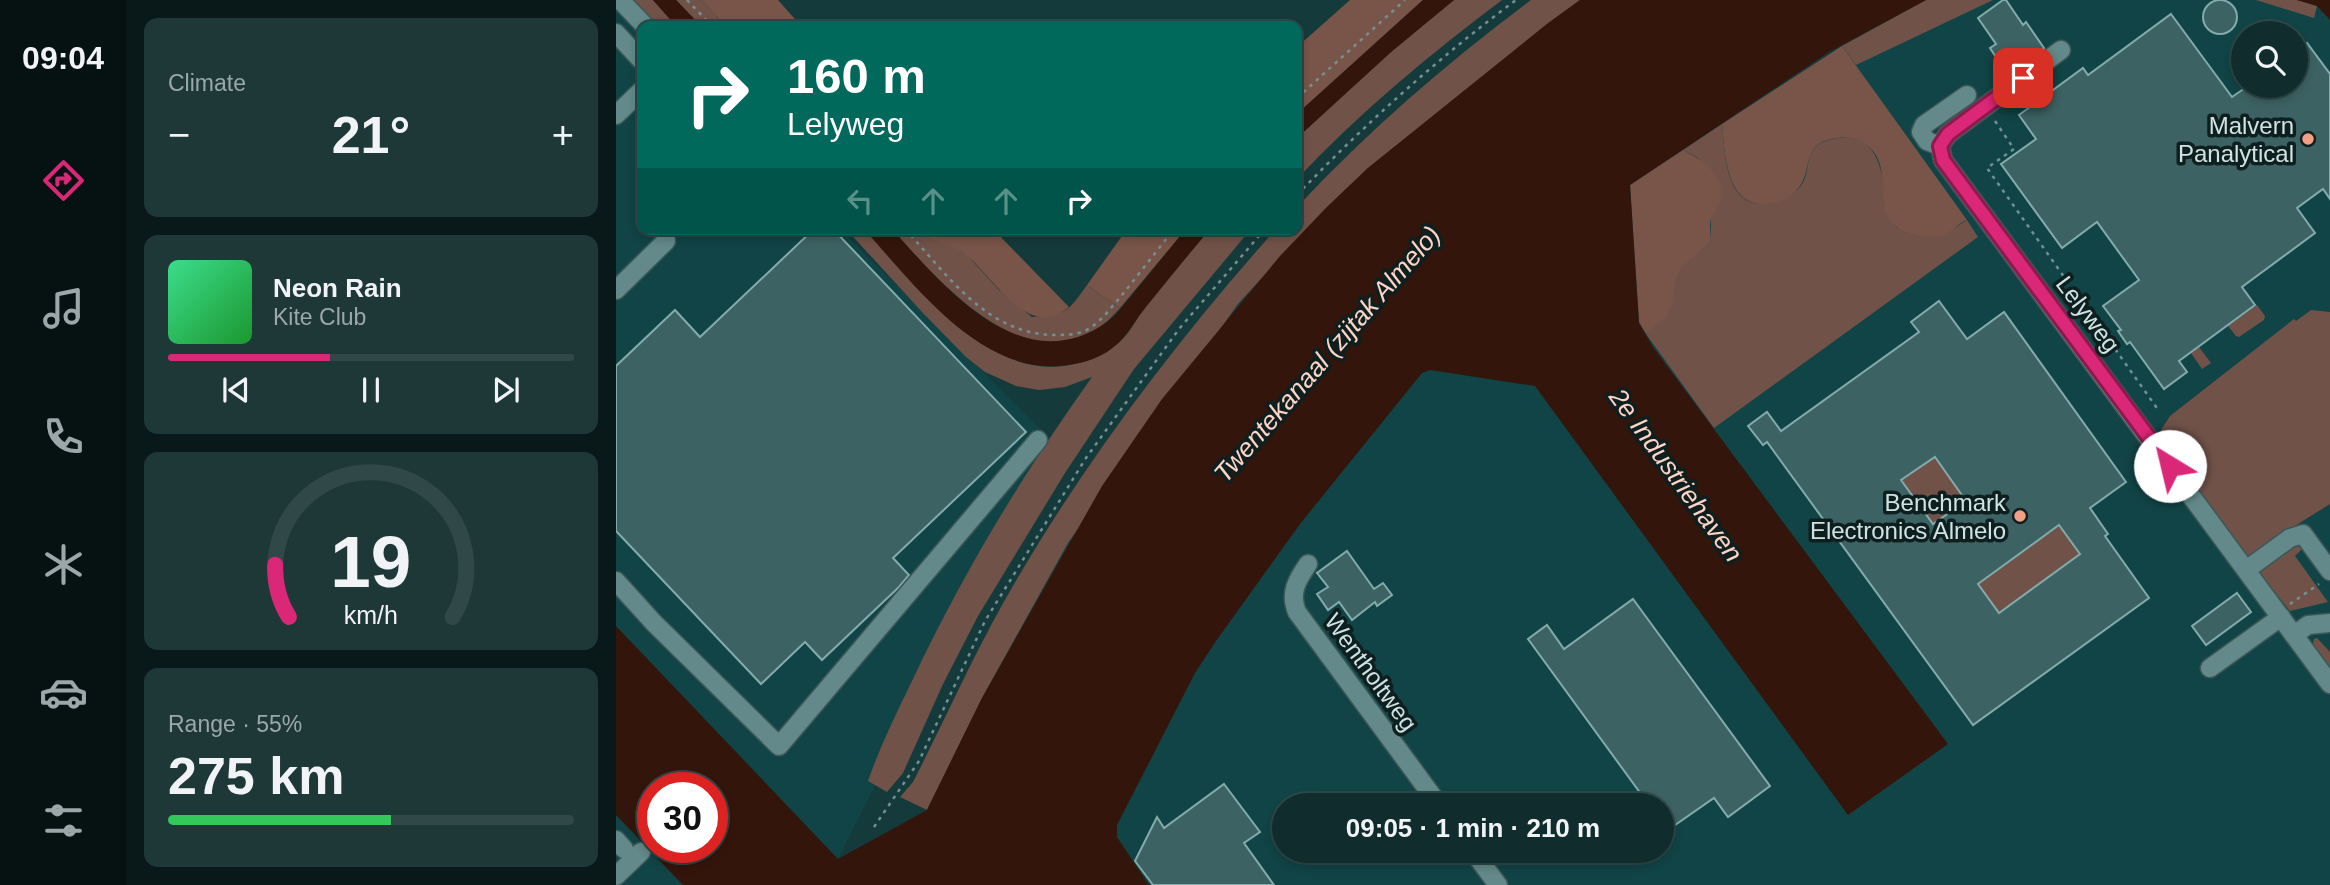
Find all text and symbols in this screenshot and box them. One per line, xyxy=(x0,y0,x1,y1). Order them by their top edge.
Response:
map controls xyxy=(2231,21,2308,98)
button: search xyxy=(2231,21,2308,98)
text: 09:04 xyxy=(22,40,104,76)
pin xyxy=(1993,48,2053,108)
icon: right xyxy=(672,49,763,140)
text: 160 m xyxy=(787,49,926,103)
icon: arrive xyxy=(2004,59,2042,97)
text: Climate xyxy=(168,70,246,96)
text: 21° xyxy=(332,106,410,164)
text: Lelyweg xyxy=(787,106,904,142)
place label: Malvern Panalytical xyxy=(2178,112,2294,167)
text: − xyxy=(168,114,190,156)
text: + xyxy=(552,114,574,156)
marker: Malvern Panalytical xyxy=(2300,131,2316,147)
icon: directions xyxy=(39,156,88,205)
icon: left xyxy=(841,182,879,220)
icon: ahead xyxy=(914,182,952,220)
icon: ahead xyxy=(987,182,1025,220)
icon: right xyxy=(1060,182,1098,220)
water label: Twentekanaal (zijtak Almelo) xyxy=(1208,220,1446,488)
street label: Lelyweg xyxy=(2051,271,2125,357)
text: Neon Rain xyxy=(273,273,402,303)
icon: music xyxy=(39,284,88,333)
text: Kite Club xyxy=(273,304,366,330)
icon: previous xyxy=(217,371,255,409)
icon: pause xyxy=(352,371,390,409)
icon: next xyxy=(487,371,525,409)
water label: 2e Industriehaven xyxy=(1603,382,1749,567)
icon: phone xyxy=(39,412,88,461)
position arrow xyxy=(2133,429,2207,503)
place label: Benchmark Electronics Almelo xyxy=(1810,489,2007,544)
marker: Benchmark Electronics Almelo xyxy=(2012,508,2028,524)
text: 19 xyxy=(331,521,411,602)
icon: climate xyxy=(39,540,88,589)
text: km/h xyxy=(344,601,398,629)
street label: Wentholtweg xyxy=(1319,608,1423,736)
icon: car xyxy=(39,668,88,717)
text: Range · 55% xyxy=(168,711,302,737)
text: 275 km xyxy=(168,747,344,805)
speed limit sign: 30 xyxy=(637,772,728,863)
icon: filters xyxy=(39,796,88,845)
text: 09:05 · 1 min · 210 m xyxy=(1346,813,1600,843)

